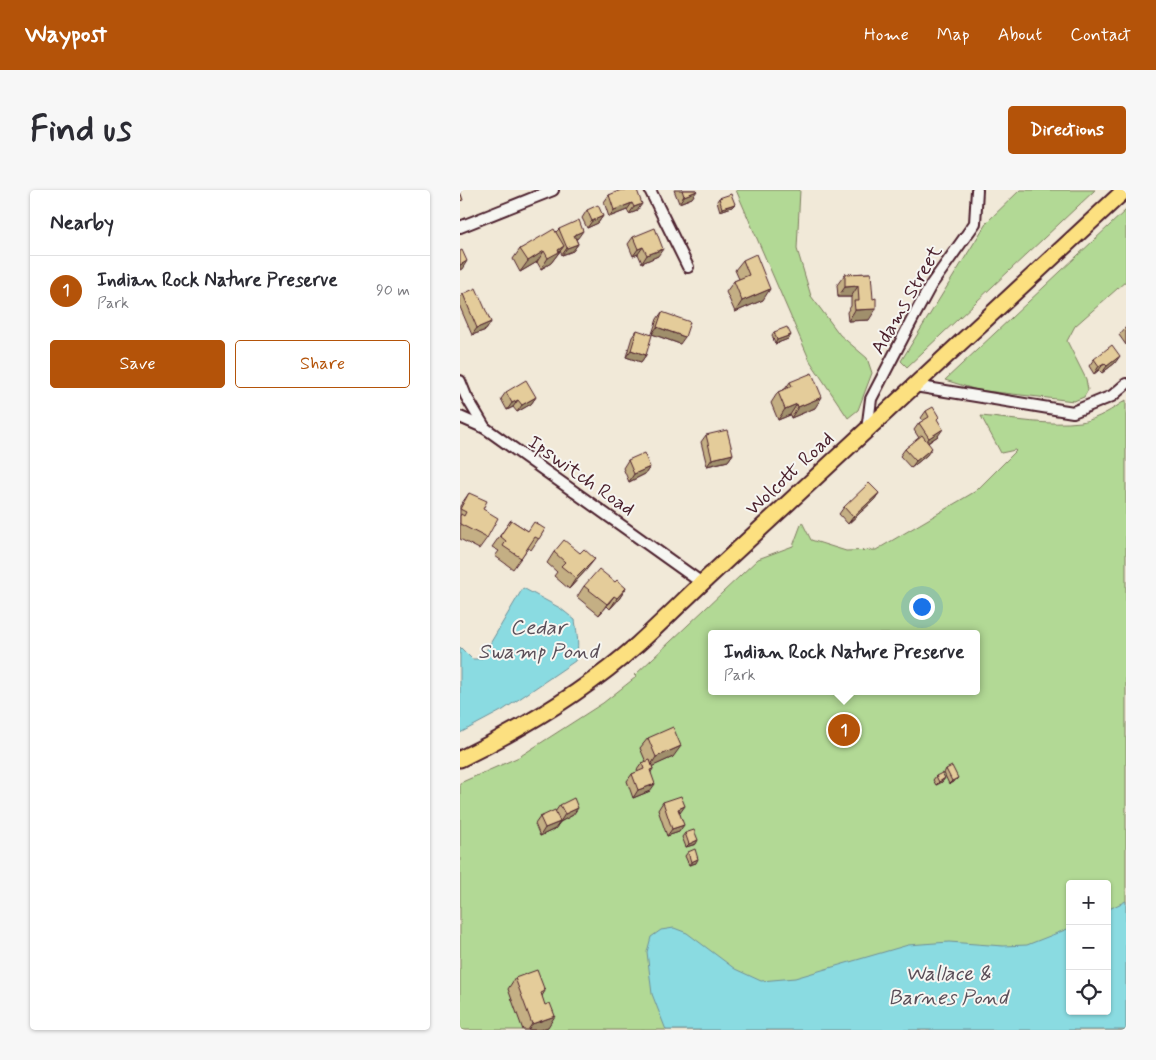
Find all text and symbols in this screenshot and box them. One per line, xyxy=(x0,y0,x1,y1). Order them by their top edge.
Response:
text: Waypost xyxy=(25,20,107,51)
text: Home xyxy=(864,23,909,47)
text: Map xyxy=(937,23,970,47)
text: About xyxy=(998,23,1042,47)
text: Contact xyxy=(1070,23,1131,47)
button: Directions xyxy=(1008,106,1126,154)
text: Find us xyxy=(30,107,132,153)
text: Nearby xyxy=(50,209,114,237)
street label: Adams Street xyxy=(865,240,949,359)
text: Indian Rock Nature Preserve xyxy=(97,268,338,293)
text: 1 xyxy=(62,280,70,301)
text: 90 m xyxy=(376,280,410,301)
text: Park xyxy=(97,293,129,314)
button: Save xyxy=(50,340,225,388)
button: Share xyxy=(235,340,410,388)
street label: Wolcott Road xyxy=(740,426,840,522)
street label: Ipswitch Road xyxy=(522,429,640,523)
your location xyxy=(909,594,935,620)
water label: Cedar Swamp Pond xyxy=(478,614,600,666)
popup xyxy=(708,630,980,695)
text: Indian Rock Nature Preserve xyxy=(724,640,964,665)
text: Park xyxy=(724,665,756,686)
pin: 1 xyxy=(828,711,860,749)
map controls xyxy=(1066,880,1111,1015)
button: + xyxy=(1066,880,1111,925)
button: − xyxy=(1066,925,1111,970)
water label: Wallace & Barnes Pond xyxy=(888,960,1010,1012)
button: locate xyxy=(1066,970,1111,1015)

